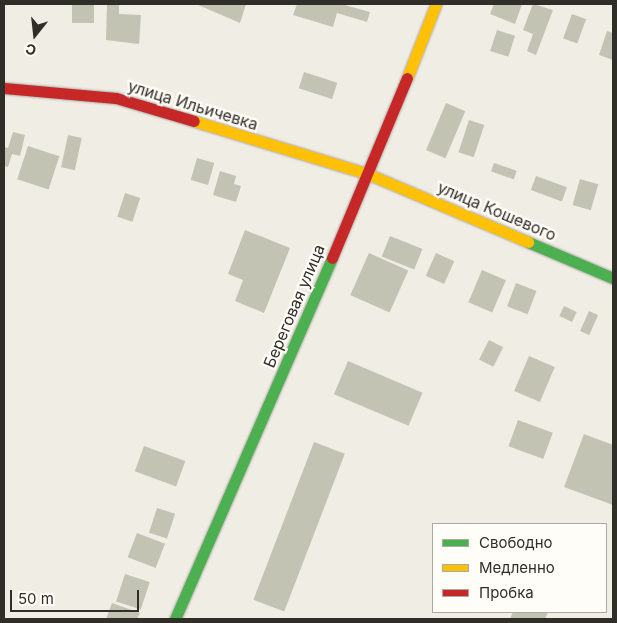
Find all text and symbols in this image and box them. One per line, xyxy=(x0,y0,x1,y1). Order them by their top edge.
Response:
north arrow xyxy=(10,10,60,60)
text: С xyxy=(23,40,38,60)
street label: улица Ильичевка xyxy=(126,76,260,134)
street label: улица Кошевого xyxy=(435,177,559,245)
street label: Береговая улица xyxy=(259,242,329,370)
legend xyxy=(432,523,607,613)
text: Свободно xyxy=(479,533,553,552)
text: Медленно xyxy=(479,558,555,577)
scale bar xyxy=(12,580,141,612)
text: Пробка xyxy=(479,583,534,602)
text: 50 m xyxy=(18,589,54,608)

